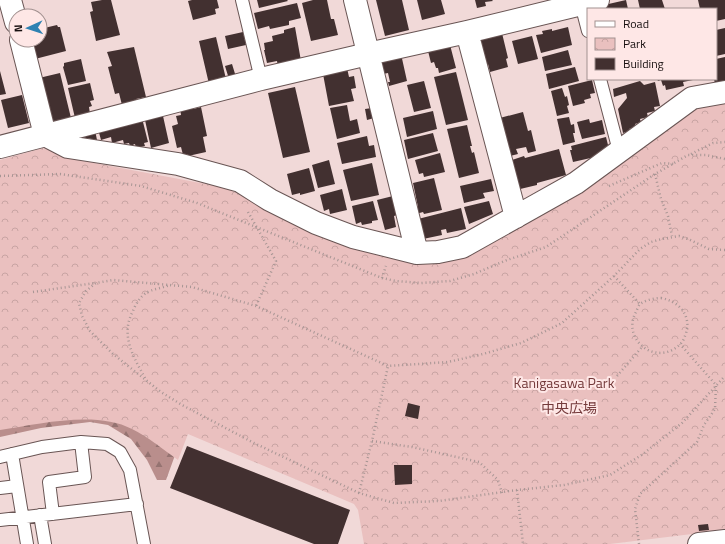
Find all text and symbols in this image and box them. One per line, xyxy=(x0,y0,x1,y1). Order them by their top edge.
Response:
north arrow xyxy=(8,8,48,48)
legend xyxy=(587,8,717,80)
text: Road xyxy=(623,14,649,33)
text: N xyxy=(10,24,26,33)
text: Park xyxy=(623,34,646,53)
text: Building xyxy=(623,54,664,73)
park label: Kanigasawa Park xyxy=(514,372,615,393)
park label: 中央広場 xyxy=(541,397,597,418)

